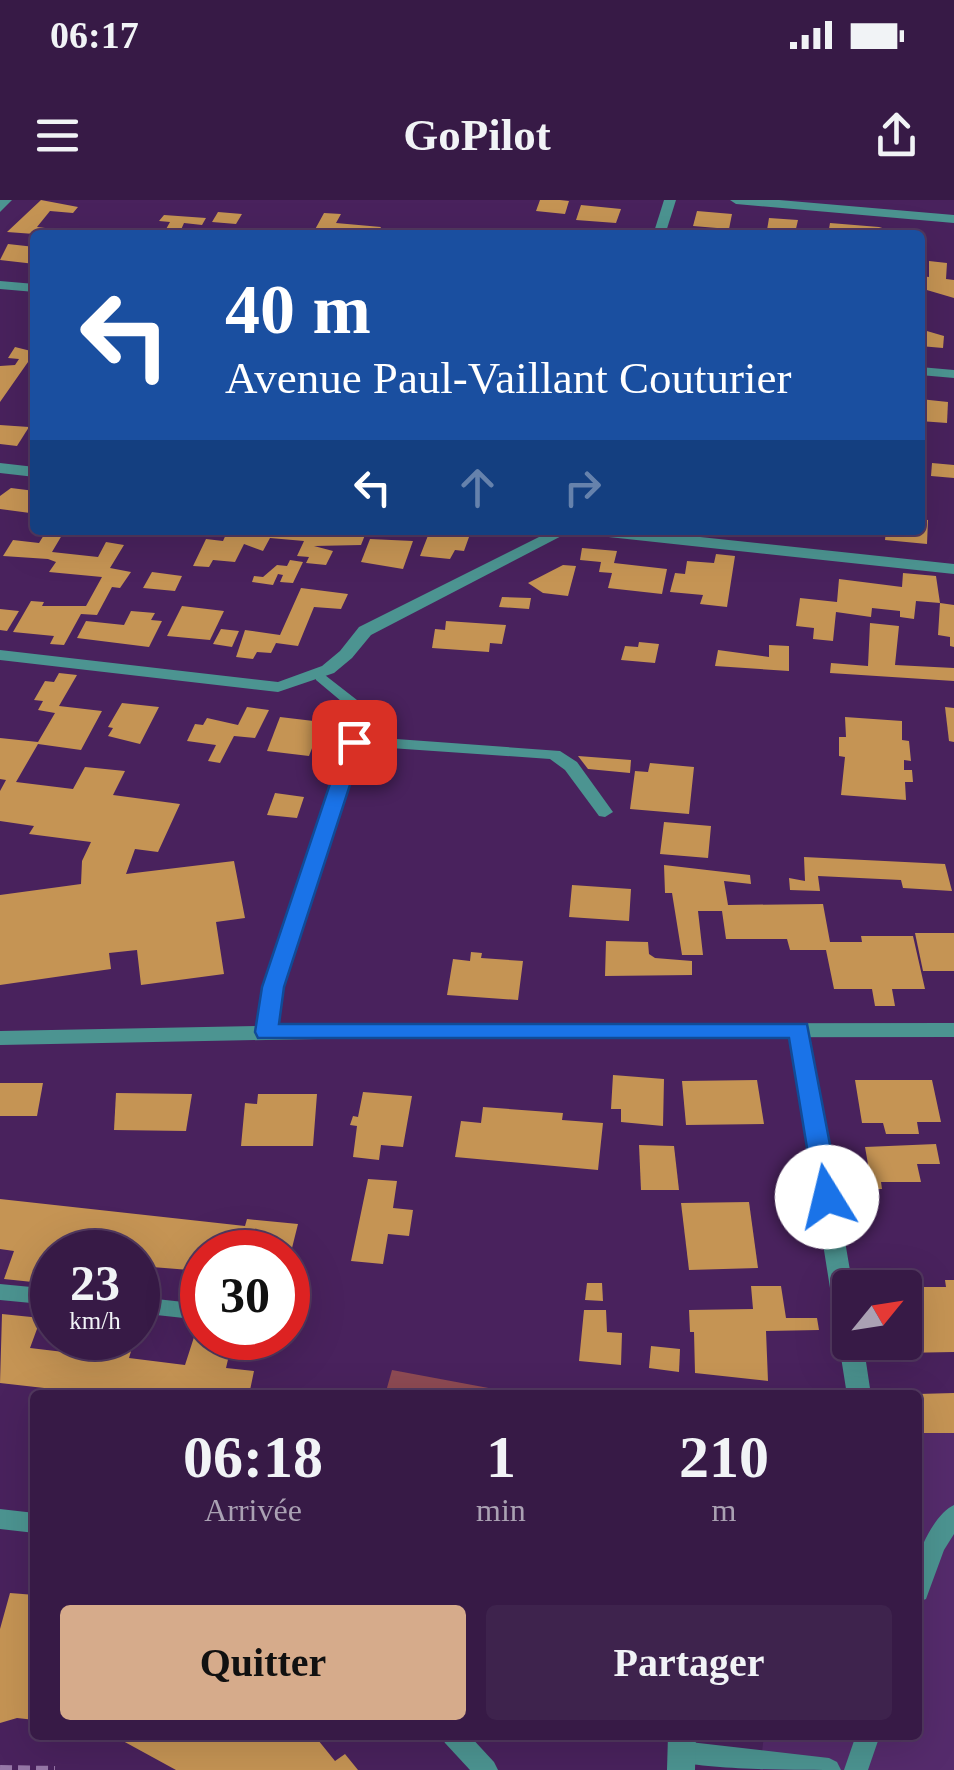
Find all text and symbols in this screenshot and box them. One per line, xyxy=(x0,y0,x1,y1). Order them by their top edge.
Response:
text: 06:17 xyxy=(50,14,139,56)
icon: menu xyxy=(30,108,85,163)
icon: share xyxy=(869,108,924,163)
text: GoPilot xyxy=(403,110,551,160)
icon: left xyxy=(60,270,190,400)
text: 40 m xyxy=(225,271,371,348)
text: Avenue Paul-Vaillant Couturier xyxy=(225,353,792,403)
icon: left xyxy=(345,460,400,515)
icon: ahead xyxy=(450,460,505,515)
icon: right xyxy=(555,460,610,515)
pin xyxy=(312,700,397,785)
icon: arrive xyxy=(327,715,382,770)
position arrow xyxy=(775,1145,879,1249)
speed limit sign: 30 xyxy=(180,1230,310,1360)
text: 23 xyxy=(70,1255,120,1311)
north arrow xyxy=(832,1270,922,1360)
map controls xyxy=(832,1270,922,1360)
text: km/h xyxy=(69,1307,121,1334)
text: 06:18 xyxy=(183,1424,323,1490)
text: 1 xyxy=(486,1424,516,1490)
text: 210 xyxy=(679,1424,769,1490)
text: Arrivée xyxy=(204,1492,302,1528)
text: min xyxy=(476,1492,526,1528)
text: m xyxy=(711,1492,736,1528)
button: Quitter xyxy=(60,1605,466,1720)
button: Partager xyxy=(486,1605,892,1720)

